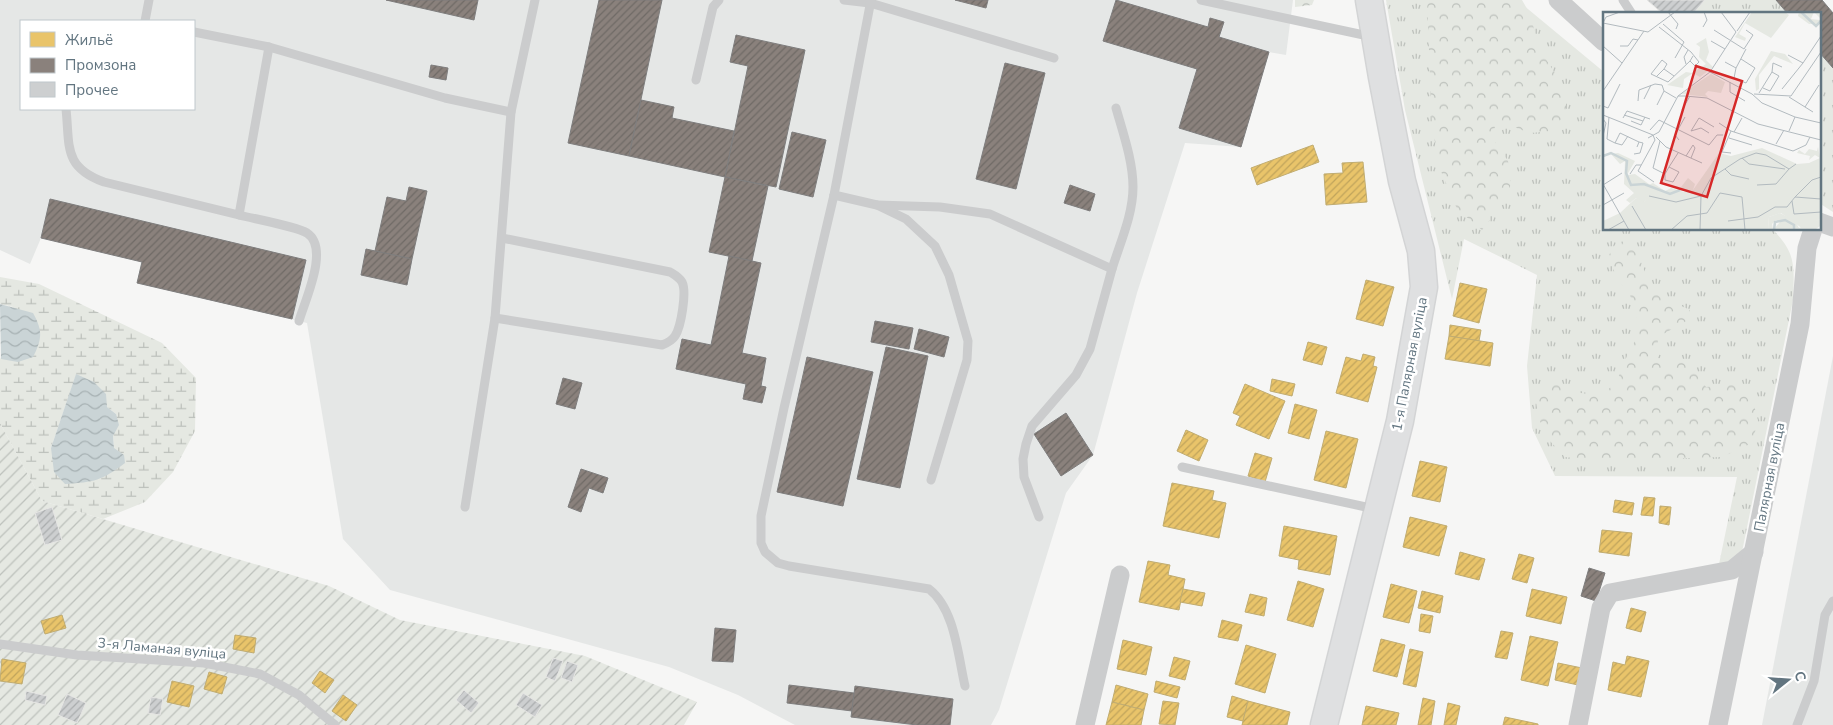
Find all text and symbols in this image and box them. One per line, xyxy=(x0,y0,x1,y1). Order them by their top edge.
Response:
inset map xyxy=(1603,12,1820,230)
legend xyxy=(20,20,195,110)
text: Жильё xyxy=(65,30,113,50)
text: Промзона xyxy=(65,55,136,75)
text: Прочее xyxy=(65,80,118,100)
street label: 1-я Палярная вуліца xyxy=(1387,295,1432,433)
street label: Палярная вуліца xyxy=(1750,421,1789,533)
street label: 3-я Ламаная вуліца xyxy=(97,633,227,664)
north arrow xyxy=(1763,655,1813,705)
text: С xyxy=(1789,669,1811,684)

